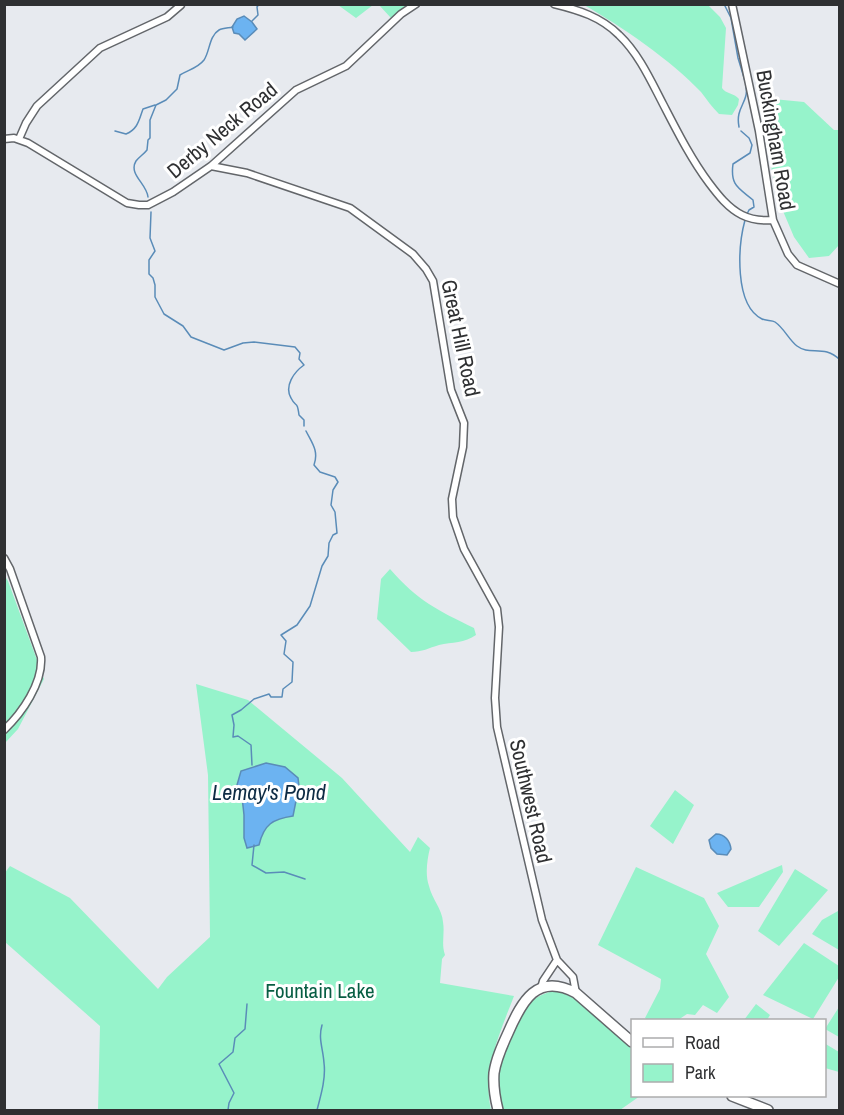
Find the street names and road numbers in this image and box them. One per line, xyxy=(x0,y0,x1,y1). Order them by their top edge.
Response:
street label: Buckingham Road xyxy=(749,68,803,212)
street label: Derby Neck Road xyxy=(161,75,283,185)
street label: Great Hill Road xyxy=(434,277,488,399)
street label: Southwest Road xyxy=(503,736,559,866)

